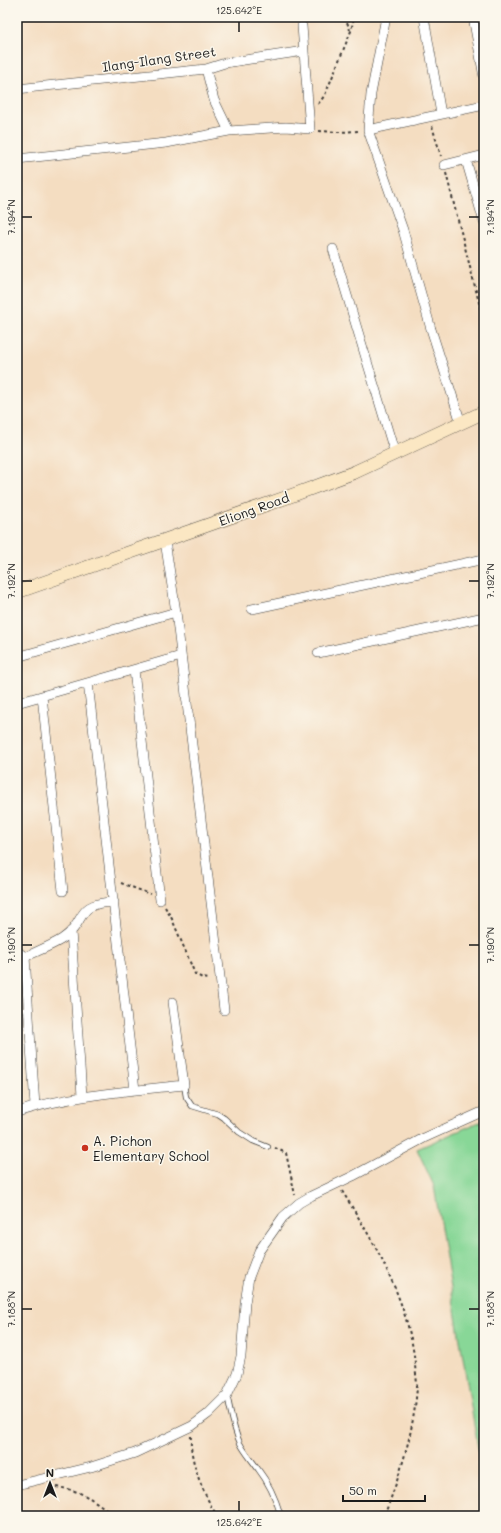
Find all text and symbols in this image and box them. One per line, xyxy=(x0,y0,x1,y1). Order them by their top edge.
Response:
text: 125.642°E xyxy=(216,3,262,17)
street label: Ilang-Ilang Street xyxy=(101,42,217,75)
text: 7.194°N xyxy=(4,199,18,235)
text: 7.194°N xyxy=(483,199,497,235)
street label: Eliong Road xyxy=(216,488,291,529)
text: 7.192°N xyxy=(4,563,18,599)
text: 7.192°N xyxy=(483,563,497,599)
text: 7.190°N xyxy=(4,927,18,963)
text: 7.190°N xyxy=(483,927,497,963)
place label: A. Pichon Elementary School xyxy=(93,1132,210,1164)
marker: A. Pichon Elementary School xyxy=(80,1143,90,1153)
text: 7.188°N xyxy=(4,1291,18,1327)
text: 7.188°N xyxy=(483,1291,497,1327)
north arrow xyxy=(30,1463,70,1503)
text: N xyxy=(46,1465,54,1480)
scale bar xyxy=(343,1477,425,1503)
text: 50 m xyxy=(349,1482,377,1498)
text: 125.642°E xyxy=(216,1515,262,1529)

